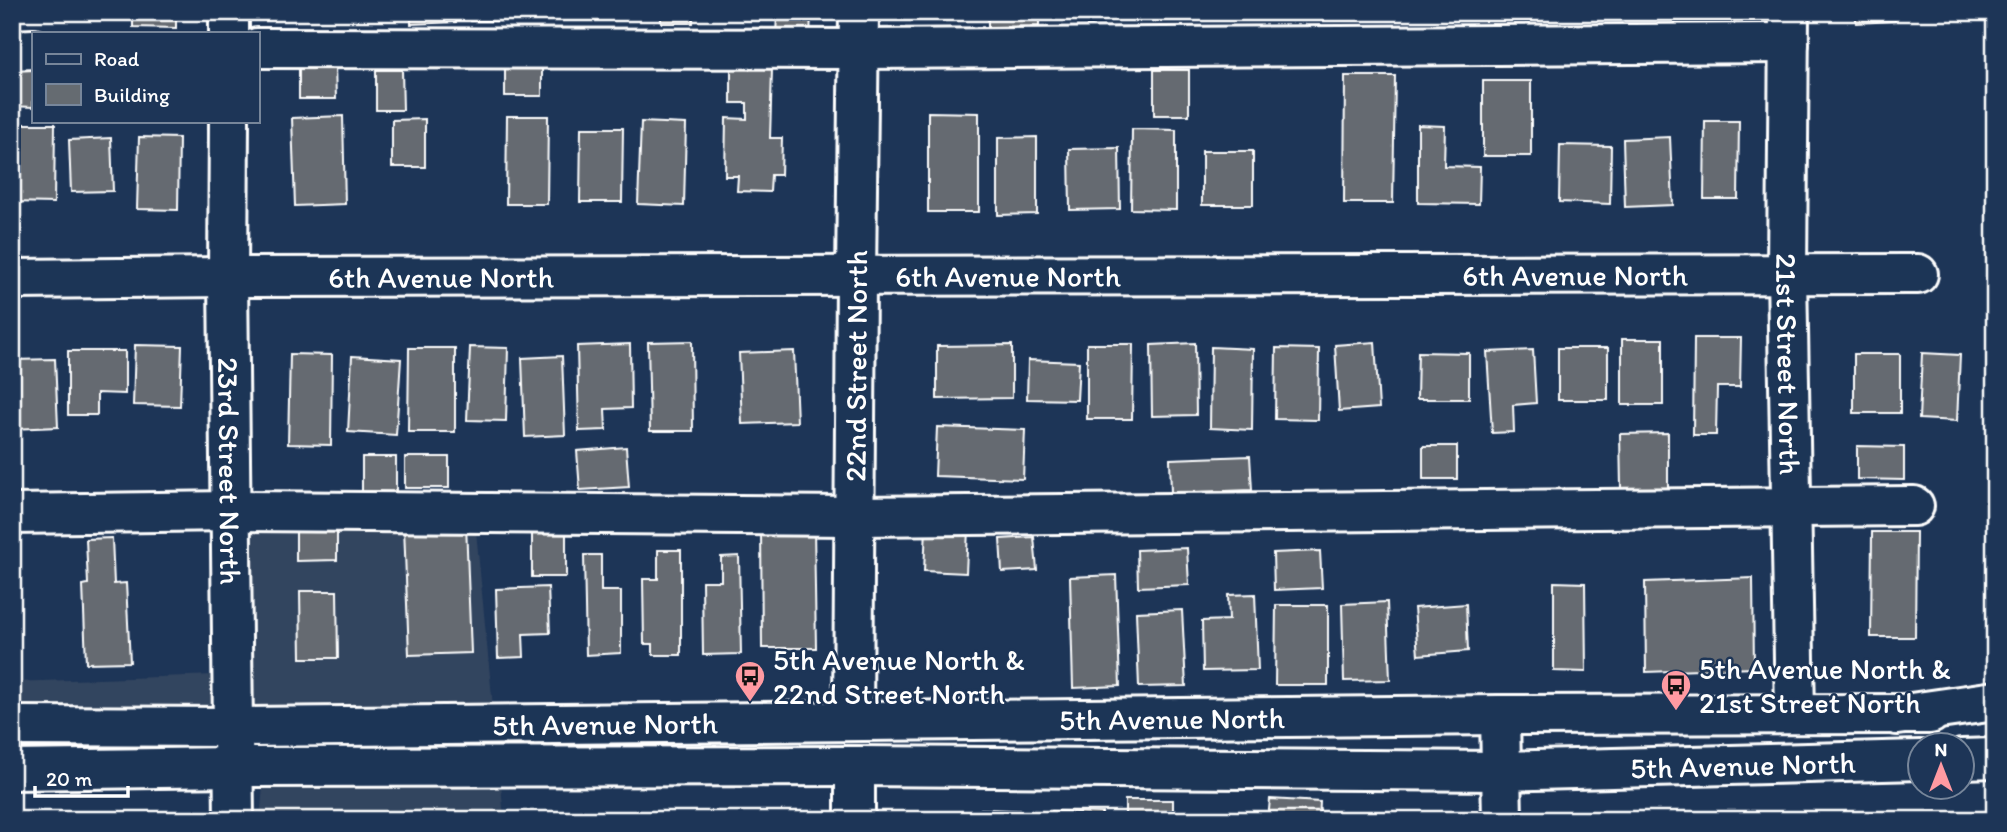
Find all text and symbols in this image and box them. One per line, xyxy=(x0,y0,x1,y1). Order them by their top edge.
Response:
legend xyxy=(32,32,259,122)
text: Road xyxy=(94,46,140,71)
text: Building xyxy=(94,82,170,107)
street label: 22nd Street North xyxy=(836,250,875,482)
street label: 21st Street North xyxy=(1768,253,1809,475)
street label: 6th Avenue North xyxy=(1462,256,1688,293)
street label: 6th Avenue North xyxy=(895,257,1121,294)
street label: 6th Avenue North xyxy=(328,258,554,295)
street label: 23rd Street North xyxy=(210,357,250,585)
place label: 5th Avenue North & 22nd Street North xyxy=(773,641,1025,712)
place label: 5th Avenue North & 21st Street North xyxy=(1699,650,1951,721)
bus stop icon: 5th Avenue North & 22nd Street North xyxy=(733,659,767,703)
bus stop icon: 5th Avenue North & 21st Street North xyxy=(1659,668,1693,712)
street label: 5th Avenue North xyxy=(1059,699,1285,738)
street label: 5th Avenue North xyxy=(492,704,718,743)
north arrow xyxy=(1906,730,1976,800)
text: N xyxy=(1935,738,1947,761)
street label: 5th Avenue North xyxy=(1630,743,1856,786)
scale bar xyxy=(35,755,128,799)
text: 20 m xyxy=(46,766,93,791)

